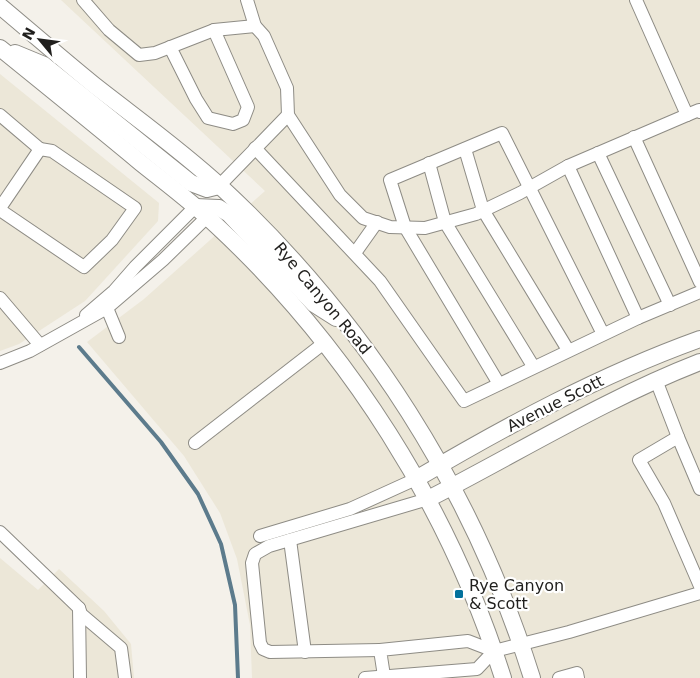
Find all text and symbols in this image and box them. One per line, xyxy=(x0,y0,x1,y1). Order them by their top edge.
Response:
north arrow xyxy=(15,15,65,65)
text: N xyxy=(19,25,38,43)
street label: Rye Canyon Road xyxy=(270,238,375,358)
street label: Avenue Scott xyxy=(504,371,607,436)
place label: Rye Canyon & Scott xyxy=(469,576,564,613)
marker: Rye Canyon & Scott xyxy=(453,588,465,600)

